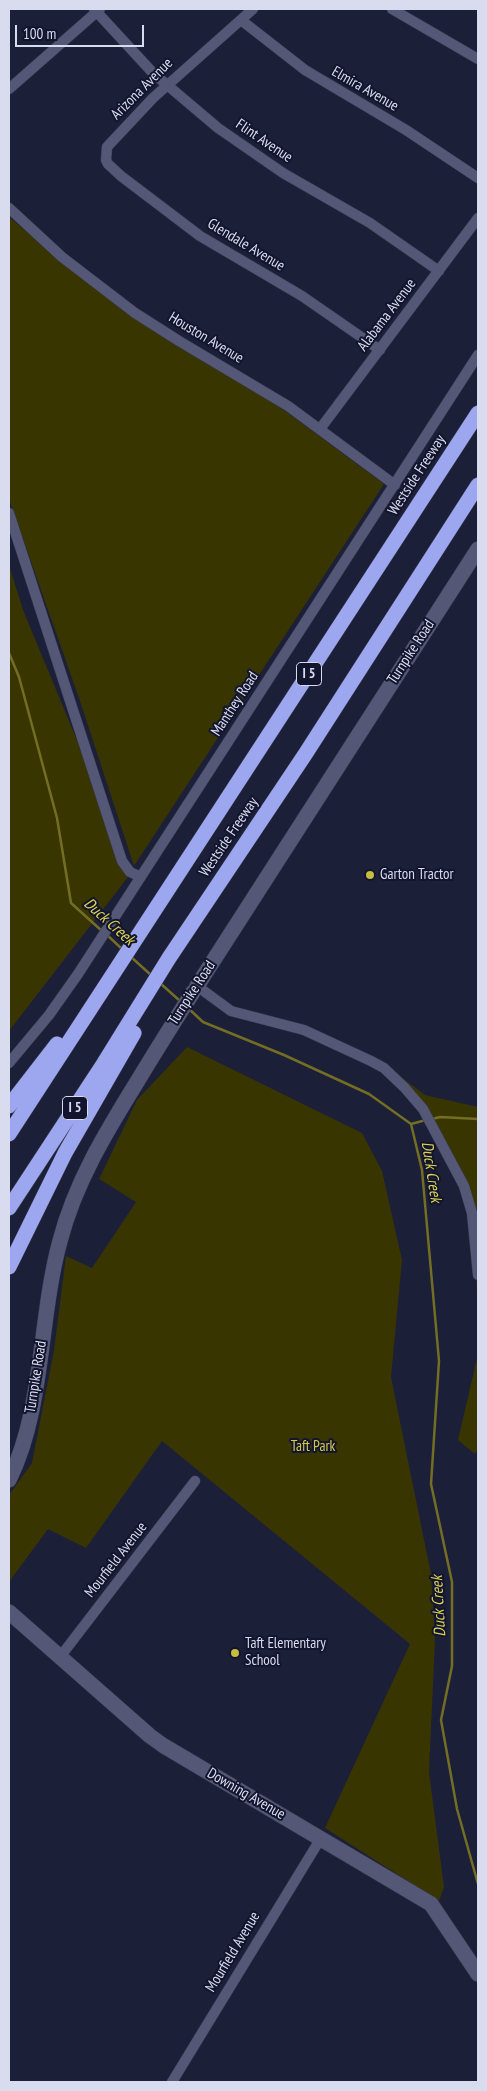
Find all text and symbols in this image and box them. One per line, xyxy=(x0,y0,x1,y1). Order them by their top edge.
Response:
scale bar xyxy=(18,15,146,47)
text: 100 m xyxy=(23,24,56,43)
street label: Arizona Avenue xyxy=(107,54,177,124)
street label: Elmira Avenue xyxy=(328,63,402,115)
street label: Flint Avenue xyxy=(232,115,296,167)
street label: Glendale Avenue xyxy=(204,215,288,275)
street label: Alabama Avenue xyxy=(354,275,420,355)
street label: Houston Avenue xyxy=(165,309,247,367)
street label: Westside Freeway xyxy=(384,431,450,519)
street label: Turnpike Road xyxy=(384,616,438,688)
road number: I 5 xyxy=(296,662,322,686)
street label: Manthey Road xyxy=(208,668,262,740)
street label: Westside Freeway xyxy=(196,794,262,880)
place label: Garton Tractor xyxy=(380,866,454,884)
marker: Garton Tractor xyxy=(364,869,376,881)
water label: Duck Creek xyxy=(80,894,138,950)
street label: Turnpike Road xyxy=(165,957,219,1029)
road number: I 5 xyxy=(62,1096,88,1120)
water label: Duck Creek xyxy=(417,1140,445,1204)
street label: Turnpike Road xyxy=(21,1340,51,1414)
park label: Taft Park xyxy=(291,1438,335,1456)
street label: Mourfield Avenue xyxy=(81,1519,151,1601)
water label: Duck Creek xyxy=(428,1575,450,1637)
place label: Taft Elementary School xyxy=(245,1635,326,1670)
marker: Taft Elementary School xyxy=(229,1647,241,1659)
street label: Downing Avenue xyxy=(204,1764,288,1824)
street label: Mourfield Avenue xyxy=(202,1909,264,1995)

